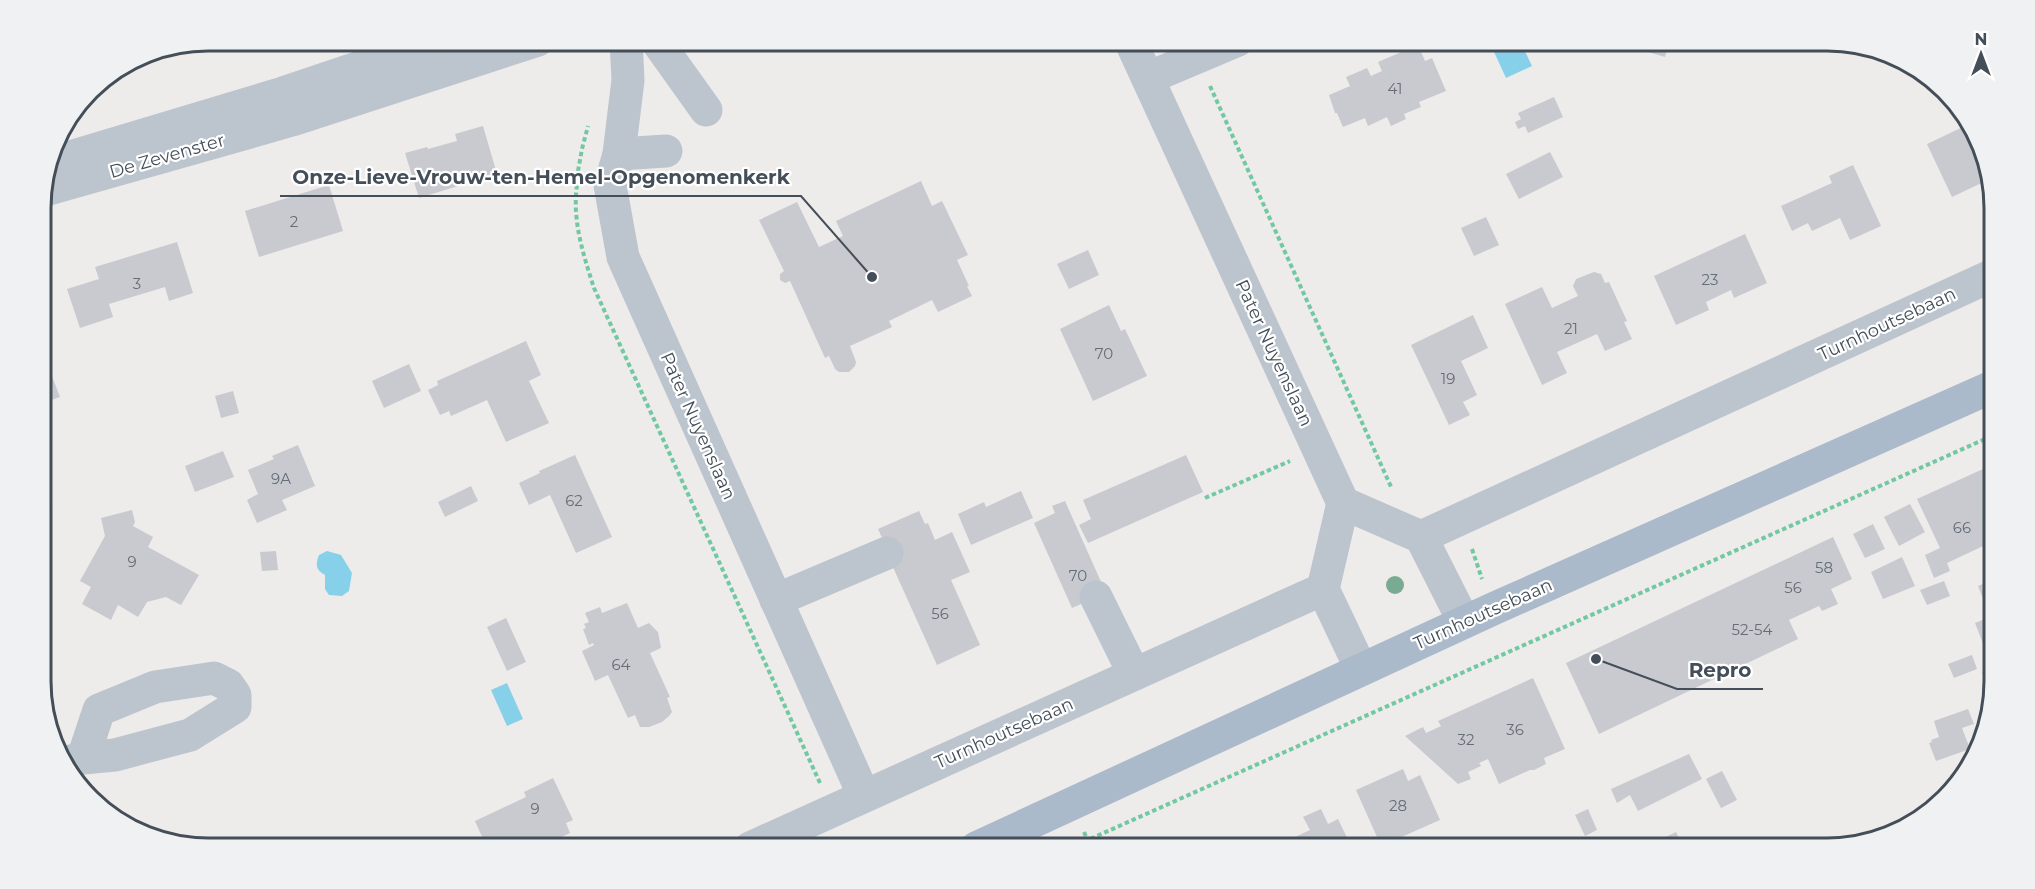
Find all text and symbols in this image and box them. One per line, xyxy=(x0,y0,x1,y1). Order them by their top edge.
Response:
north arrow xyxy=(1951,24,2011,84)
text: N xyxy=(1975,30,1987,49)
house number: 41 xyxy=(1388,79,1402,98)
street label: De Zevenster xyxy=(107,129,227,183)
callout: Onze-Lieve-Vrouw-ten-Hemel-Opgenomenkerk xyxy=(280,158,801,196)
text: Onze-Lieve-Vrouw-ten-Hemel-Opgenomenkerk xyxy=(292,165,791,189)
house number: 2 xyxy=(290,212,298,231)
house number: 23 xyxy=(1702,270,1718,289)
house number: 3 xyxy=(133,274,141,293)
street label: Pater Nuyenslaan xyxy=(1230,276,1318,430)
street label: Turnhoutsebaan xyxy=(1815,282,1959,366)
house number: 21 xyxy=(1564,319,1578,338)
house number: 70 xyxy=(1095,344,1113,363)
street label: Pater Nuyenslaan xyxy=(656,349,740,503)
house number: 19 xyxy=(1441,369,1455,388)
house number: 9A xyxy=(271,469,291,488)
house number: 62 xyxy=(565,491,583,510)
house number: 66 xyxy=(1953,518,1971,537)
house number: 9 xyxy=(127,552,137,571)
house number: 58 xyxy=(1815,558,1833,577)
house number: 70 xyxy=(1069,566,1087,585)
street label: Turnhoutsebaan xyxy=(1410,574,1556,654)
house number: 56 xyxy=(1784,578,1802,597)
house number: 56 xyxy=(931,604,949,623)
house number: 52-54 xyxy=(1732,620,1773,639)
callout: Repro xyxy=(1677,651,1763,689)
house number: 64 xyxy=(611,655,631,674)
text: Repro xyxy=(1689,658,1751,682)
street label: Turnhoutsebaan xyxy=(931,693,1077,773)
house number: 36 xyxy=(1506,720,1524,739)
house number: 32 xyxy=(1458,730,1474,749)
house number: 28 xyxy=(1389,796,1407,815)
house number: 9 xyxy=(530,799,540,818)

